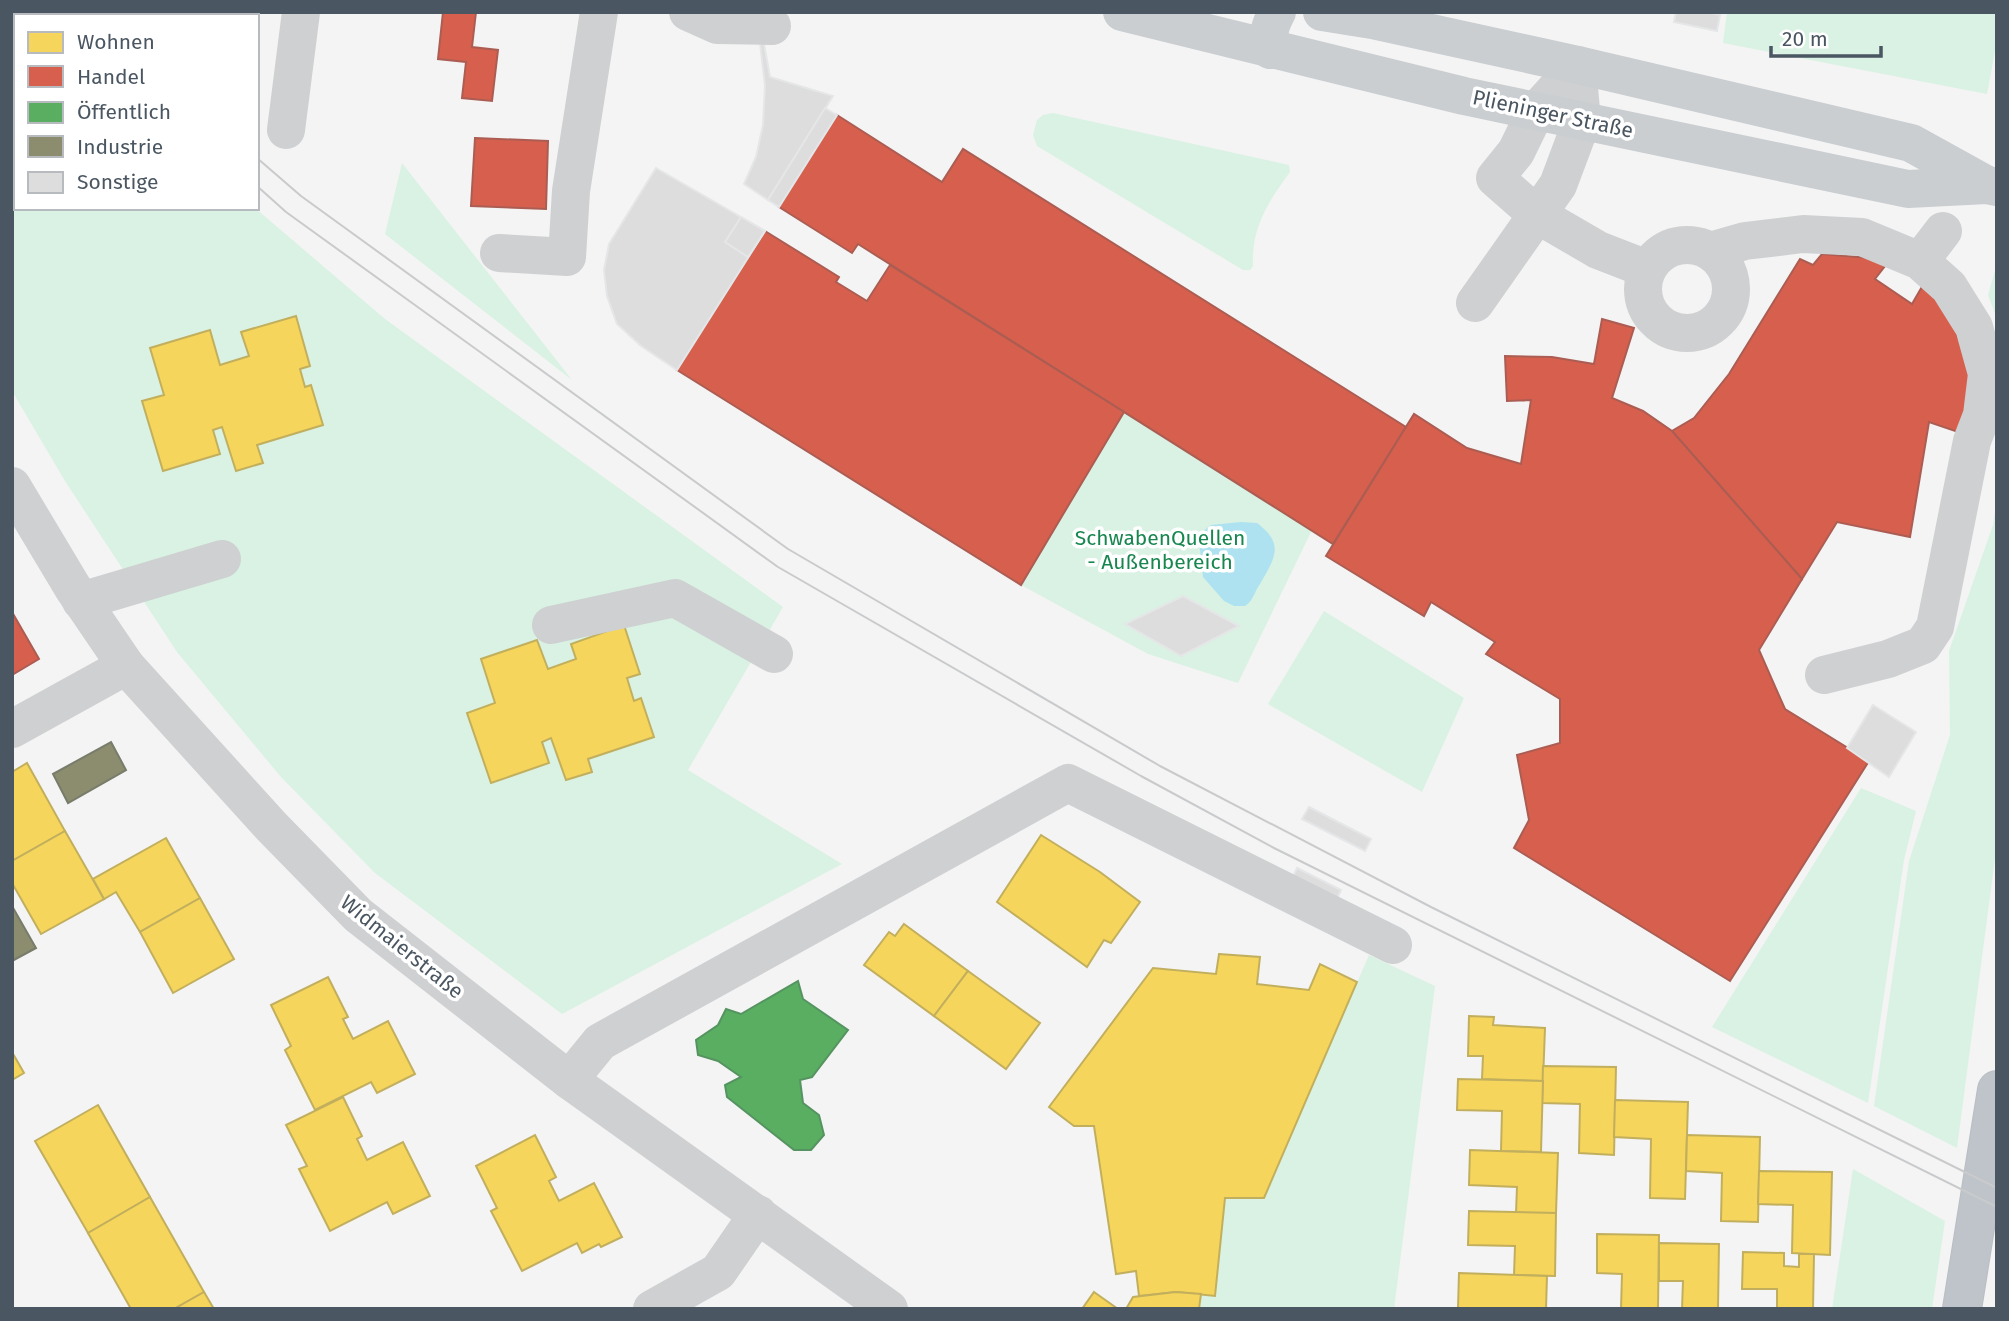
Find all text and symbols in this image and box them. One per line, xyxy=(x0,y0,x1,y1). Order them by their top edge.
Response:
legend xyxy=(14,14,259,210)
scale bar xyxy=(1771,14,1881,58)
text: 20 m xyxy=(1782,26,1828,52)
text: Wohnen xyxy=(77,29,155,55)
text: Handel xyxy=(77,64,145,90)
street label: Plieninger Straße xyxy=(1470,84,1636,144)
text: Öffentlich xyxy=(77,99,171,125)
text: Industrie xyxy=(77,134,163,160)
text: Sonstige xyxy=(77,169,158,195)
park label: SchwabenQuellen - Außenbereich xyxy=(1075,525,1245,575)
street label: Widmaierstraße xyxy=(335,890,469,1004)

